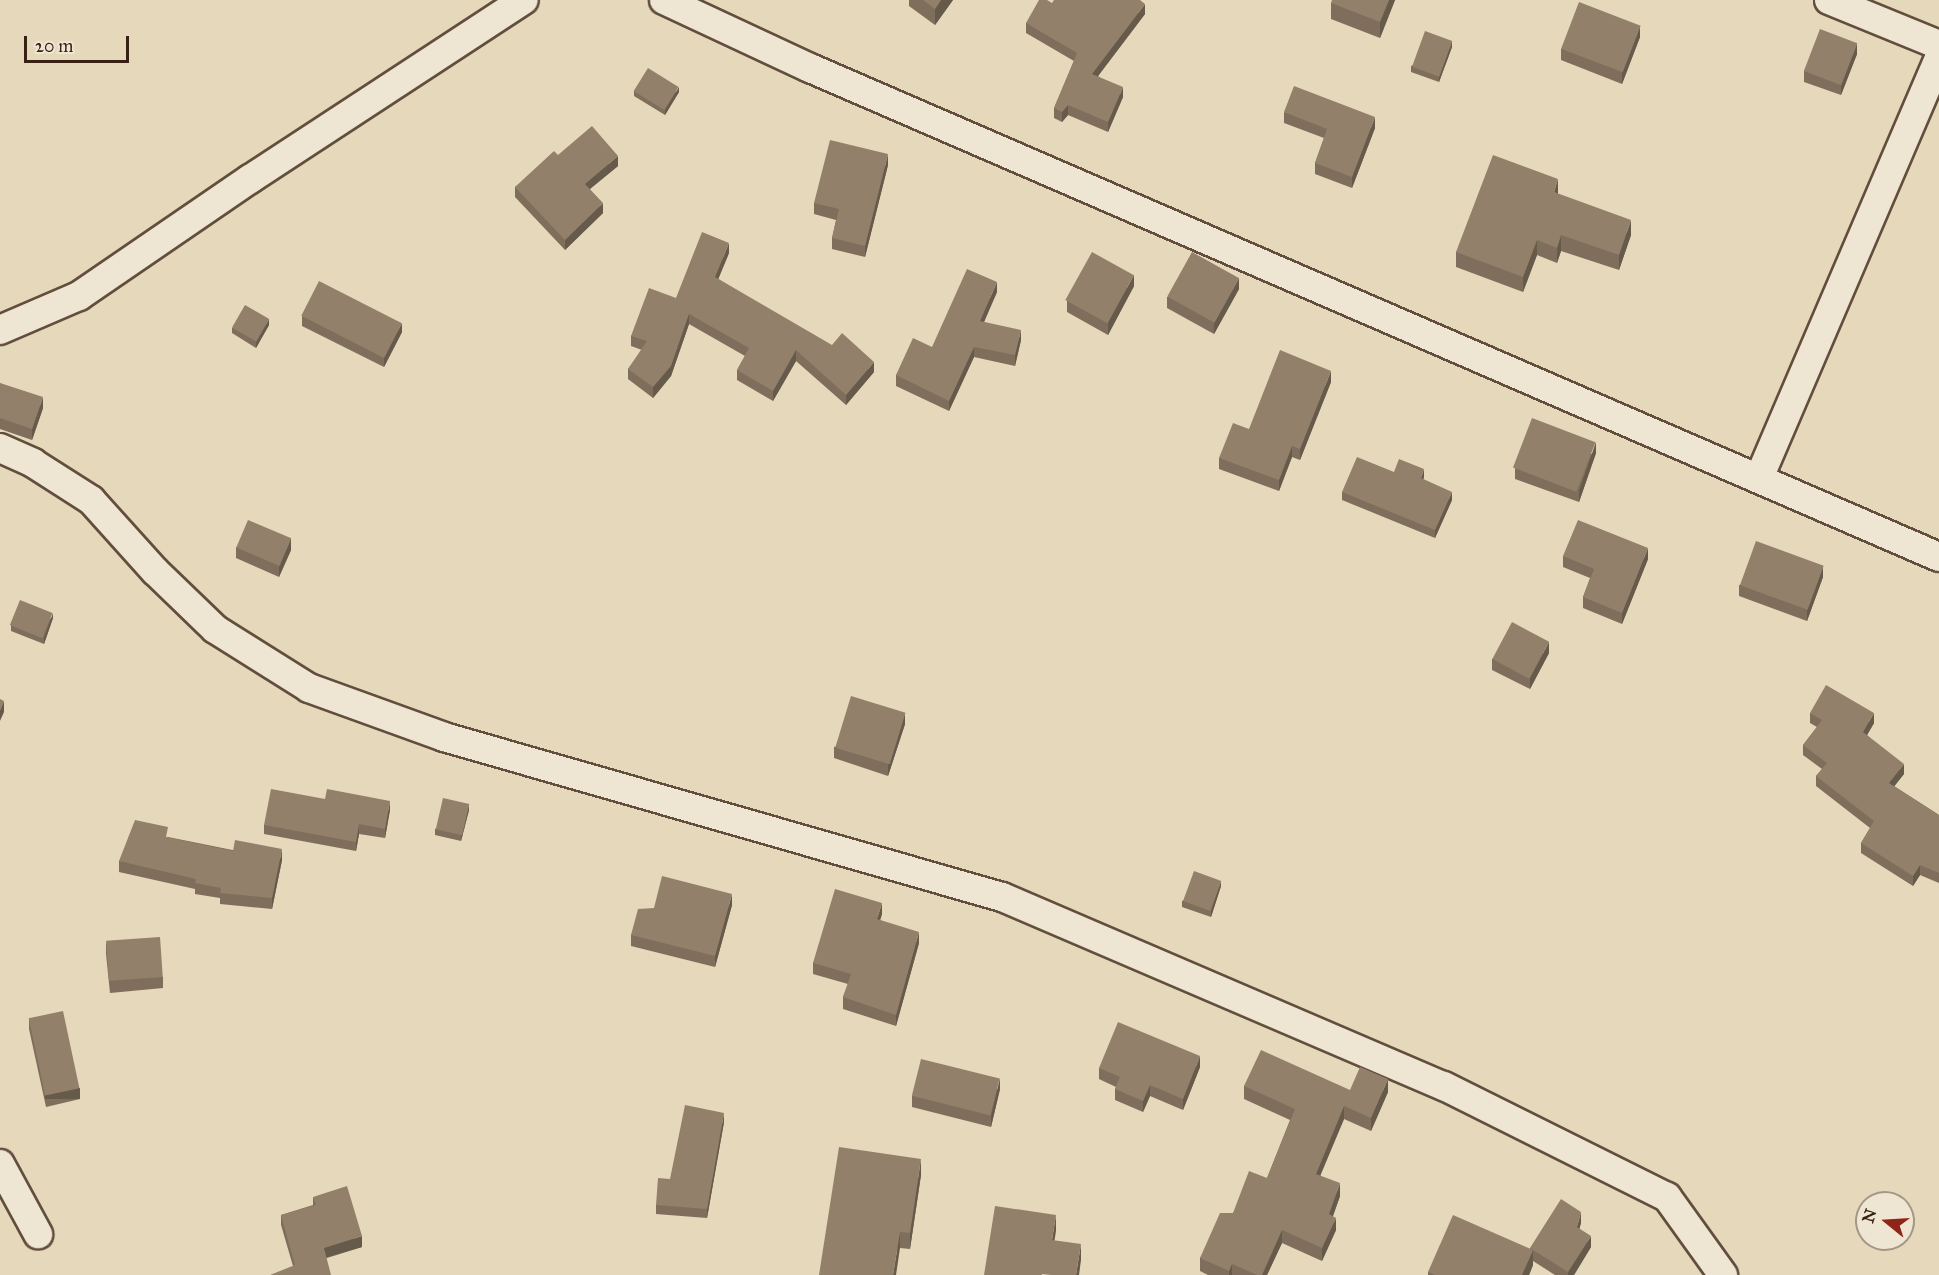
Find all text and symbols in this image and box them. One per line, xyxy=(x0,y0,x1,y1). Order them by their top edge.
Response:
scale bar xyxy=(27,24,132,62)
text: 20 m xyxy=(35,35,73,57)
north arrow xyxy=(1855,1191,1915,1251)
text: N xyxy=(1858,1207,1880,1225)

